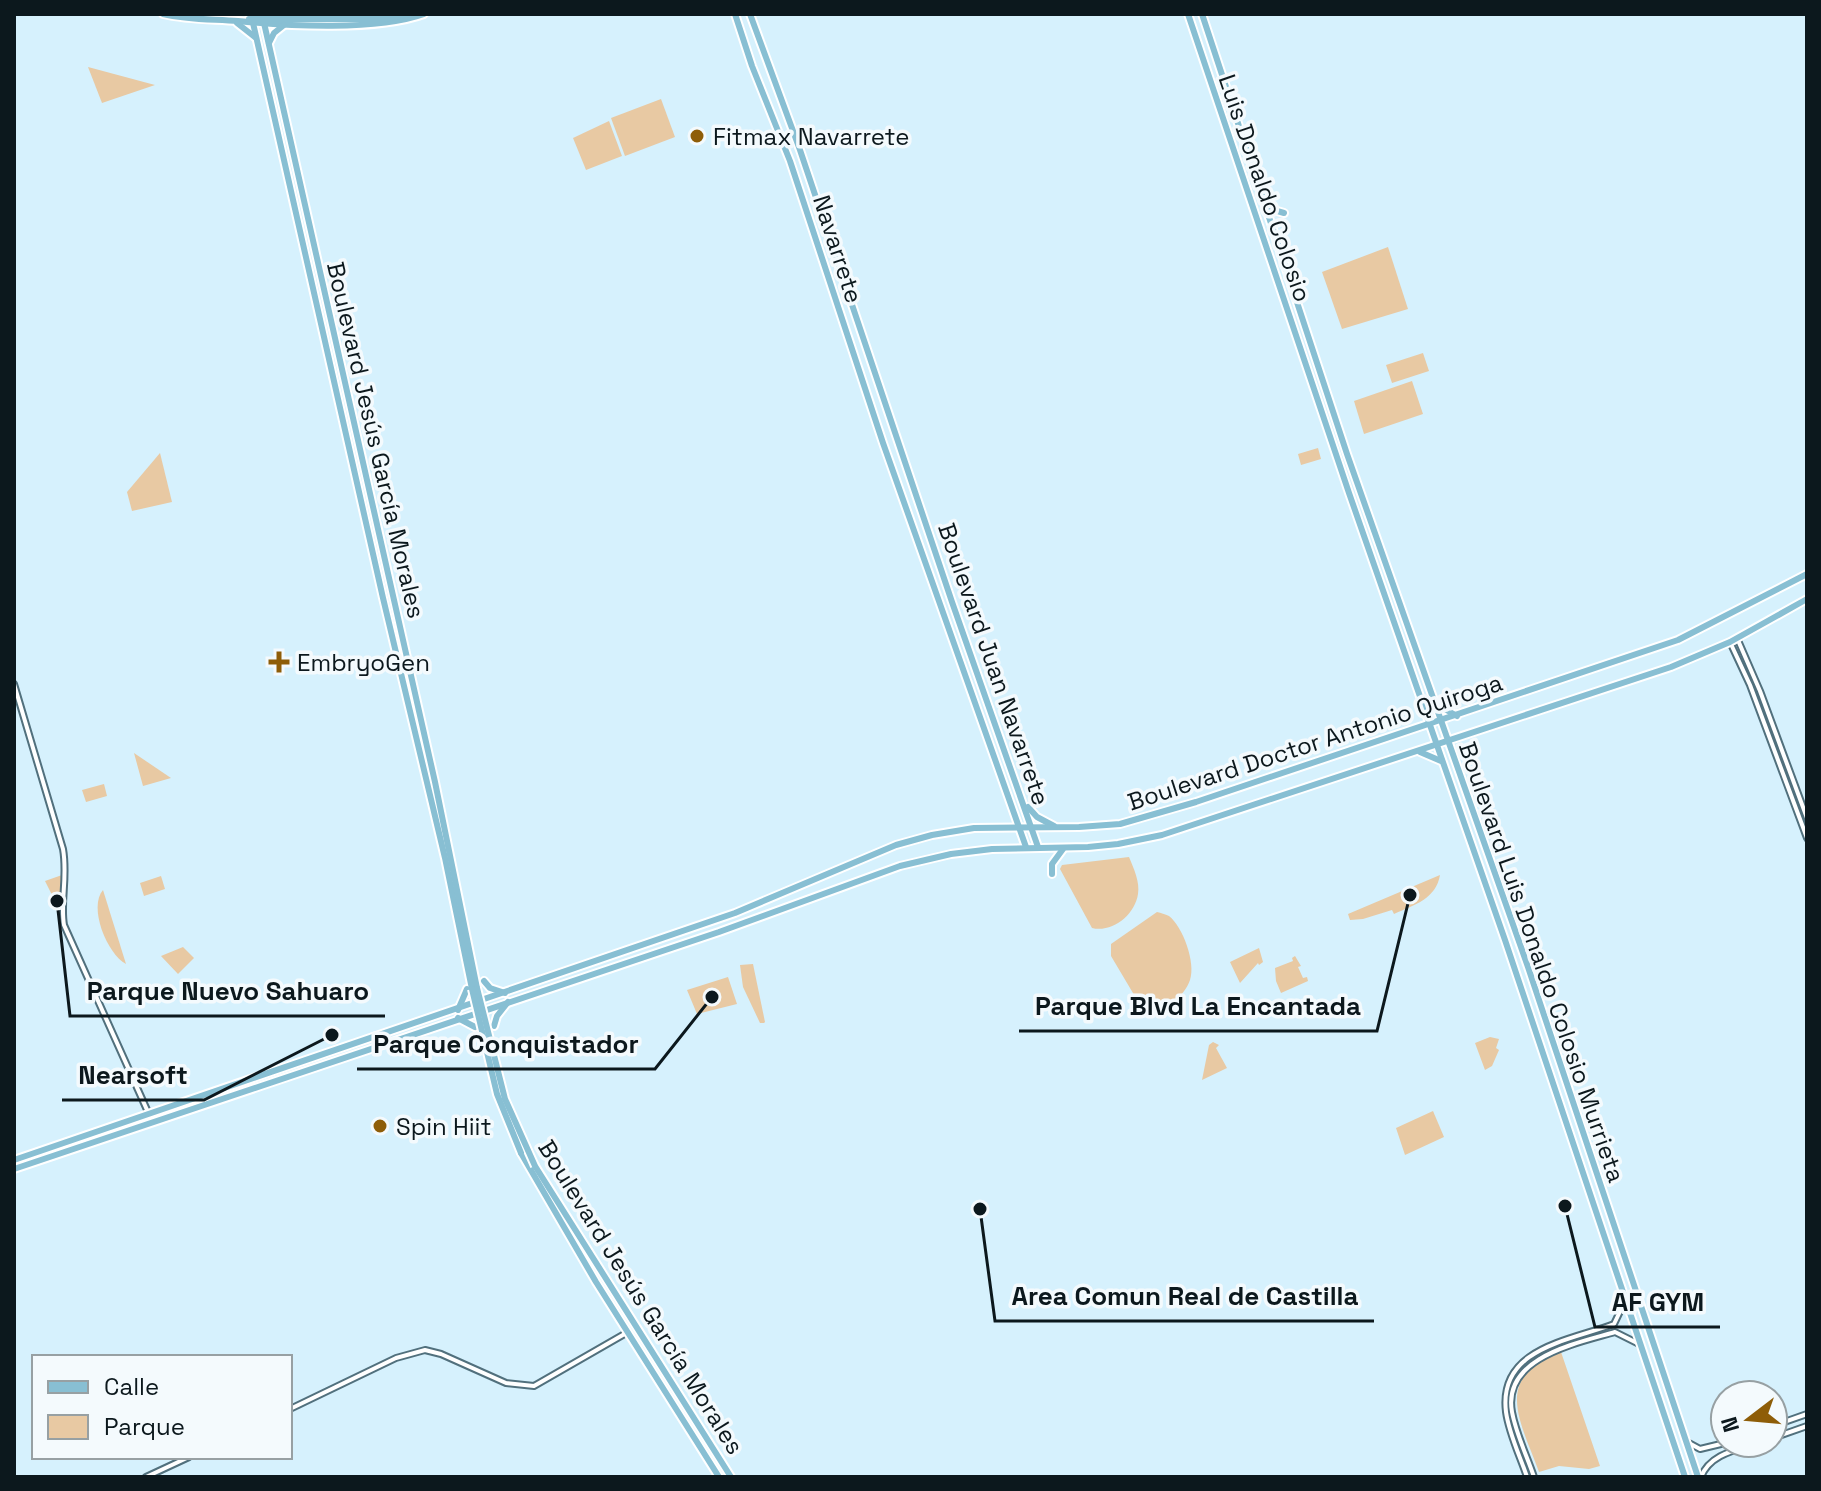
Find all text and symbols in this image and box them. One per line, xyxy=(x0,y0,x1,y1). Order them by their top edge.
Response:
street label: Luis Donaldo Colosio xyxy=(1212,70,1318,306)
place label: Fitmax Navarrete xyxy=(713,121,909,152)
marker: Fitmax Navarrete xyxy=(688,127,706,145)
street label: Navarrete xyxy=(806,191,870,307)
street label: Boulevard Jesús García Morales xyxy=(320,259,432,621)
street label: Boulevard Juan Navarrete xyxy=(931,519,1057,809)
place label: EmbryoGen xyxy=(297,647,430,678)
marker: EmbryoGen xyxy=(268,651,290,673)
street label: Boulevard Doctor Antonio Quiroga xyxy=(1124,667,1507,817)
street label: Boulevard Luis Donaldo Colosio Murrieta xyxy=(1452,738,1632,1187)
callout: Parque Nuevo Sahuaro xyxy=(70,966,385,1016)
text: Parque Nuevo Sahuaro xyxy=(87,974,369,1008)
callout: Parque Blvd La Encantada xyxy=(1019,981,1377,1031)
text: Parque Blvd La Encantada xyxy=(1035,989,1361,1023)
callout: Parque Conquistador xyxy=(357,1019,655,1069)
text: Parque Conquistador xyxy=(373,1027,639,1061)
callout: Nearsoft xyxy=(62,1050,204,1100)
text: Nearsoft xyxy=(78,1058,188,1092)
place label: Spin Hiit xyxy=(396,1111,491,1142)
marker: Spin Hiit xyxy=(371,1117,389,1135)
street label: Boulevard Jesús García Morales xyxy=(531,1134,751,1460)
callout: Area Comun Real de Castilla xyxy=(995,1271,1374,1321)
callout: AF GYM xyxy=(1595,1277,1720,1327)
text: Area Comun Real de Castilla xyxy=(1011,1279,1359,1313)
text: AF GYM xyxy=(1612,1285,1704,1319)
legend xyxy=(32,1355,292,1459)
text: Calle xyxy=(104,1371,159,1402)
north arrow xyxy=(1709,1379,1789,1459)
text: Parque xyxy=(104,1411,185,1442)
text: N xyxy=(1714,1414,1745,1435)

